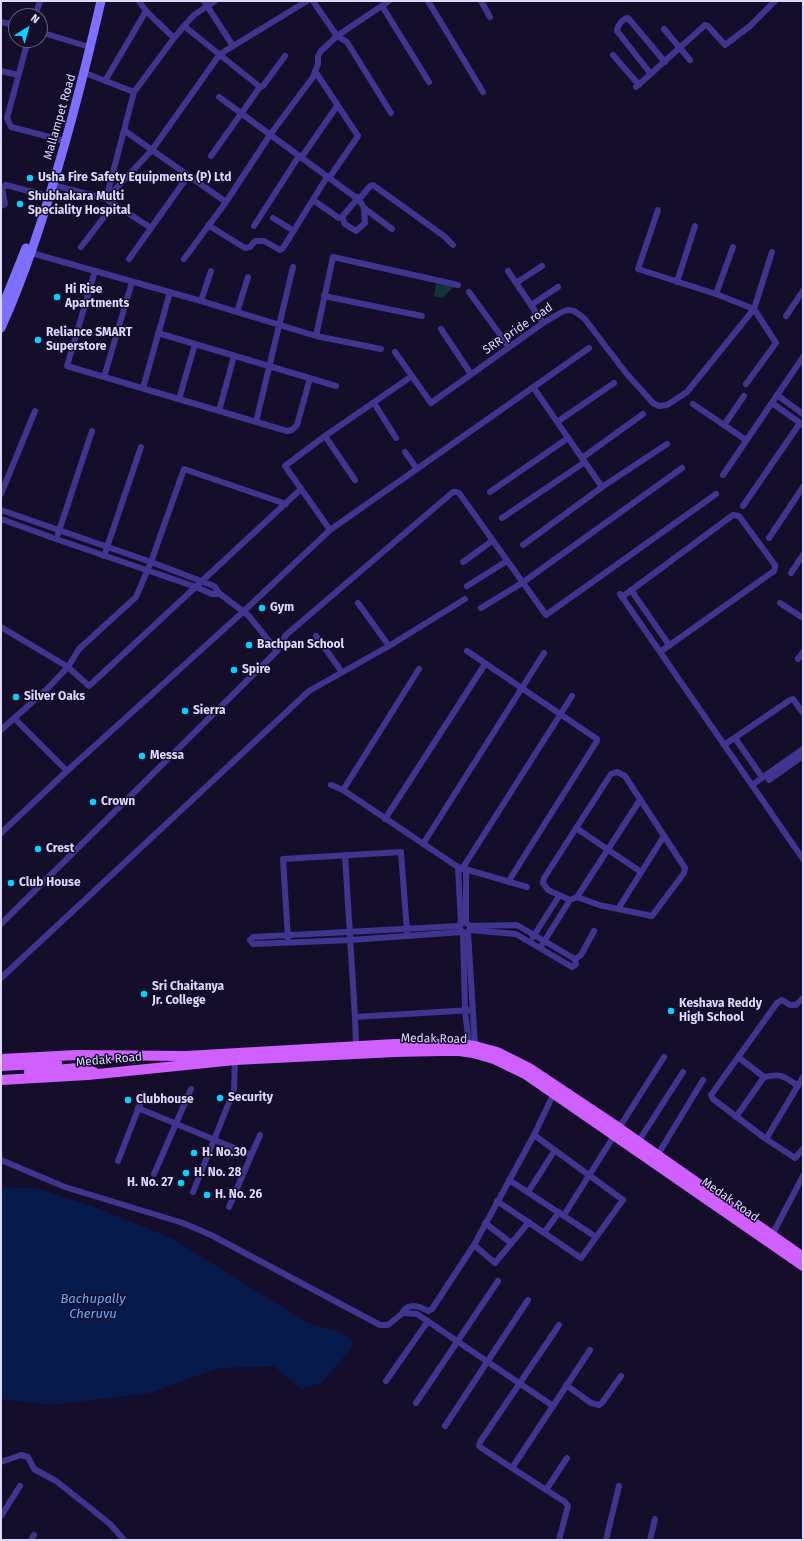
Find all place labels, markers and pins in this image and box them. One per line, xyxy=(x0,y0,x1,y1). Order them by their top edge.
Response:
place label: Usha Fire Safety Equipments (P) Ltd xyxy=(38,171,231,185)
marker: Usha Fire Safety Equipments (P) Ltd xyxy=(25,173,35,183)
place label: Shubhakara Multi Speciality Hospital xyxy=(28,190,131,218)
marker: Shubhakara Multi Speciality Hospital xyxy=(15,199,25,209)
place label: Hi Rise Apartments xyxy=(65,283,129,311)
marker: Hi Rise Apartments xyxy=(52,292,62,302)
place label: Reliance SMART Superstore xyxy=(46,326,132,354)
marker: Reliance SMART Superstore xyxy=(33,335,43,345)
place label: Gym xyxy=(270,601,294,615)
marker: Gym xyxy=(257,603,267,613)
place label: Bachpan School xyxy=(257,638,344,652)
marker: Bachpan School xyxy=(244,640,254,650)
place label: Spire xyxy=(242,663,270,677)
marker: Spire xyxy=(229,665,239,675)
place label: Silver Oaks xyxy=(24,690,85,704)
marker: Silver Oaks xyxy=(11,692,21,702)
place label: Sierra xyxy=(193,704,226,718)
marker: Sierra xyxy=(180,706,190,716)
place label: Messa xyxy=(150,749,184,763)
marker: Messa xyxy=(137,751,147,761)
place label: Crown xyxy=(101,795,135,809)
marker: Crown xyxy=(88,797,98,807)
place label: Crest xyxy=(46,842,74,856)
marker: Crest xyxy=(33,844,43,854)
place label: Club House xyxy=(19,876,80,890)
marker: Club House xyxy=(6,878,16,888)
place label: Sri Chaitanya Jr. College xyxy=(152,980,224,1008)
marker: Sri Chaitanya Jr. College xyxy=(139,989,149,999)
place label: Keshava Reddy High School xyxy=(679,997,762,1025)
marker: Keshava Reddy High School xyxy=(666,1006,676,1016)
place label: Security xyxy=(228,1091,273,1105)
place label: Clubhouse xyxy=(136,1093,194,1107)
marker: Security xyxy=(215,1093,225,1103)
marker: Clubhouse xyxy=(123,1095,133,1105)
place label: H. No.30 xyxy=(202,1146,247,1160)
marker: H. No.30 xyxy=(189,1148,199,1158)
place label: H. No. 28 xyxy=(194,1166,241,1180)
marker: H. No. 28 xyxy=(181,1168,191,1178)
place label: H. No. 27 xyxy=(127,1176,173,1190)
marker: H. No. 27 xyxy=(176,1178,186,1188)
place label: H. No. 26 xyxy=(215,1188,262,1202)
marker: H. No. 26 xyxy=(202,1190,212,1200)

